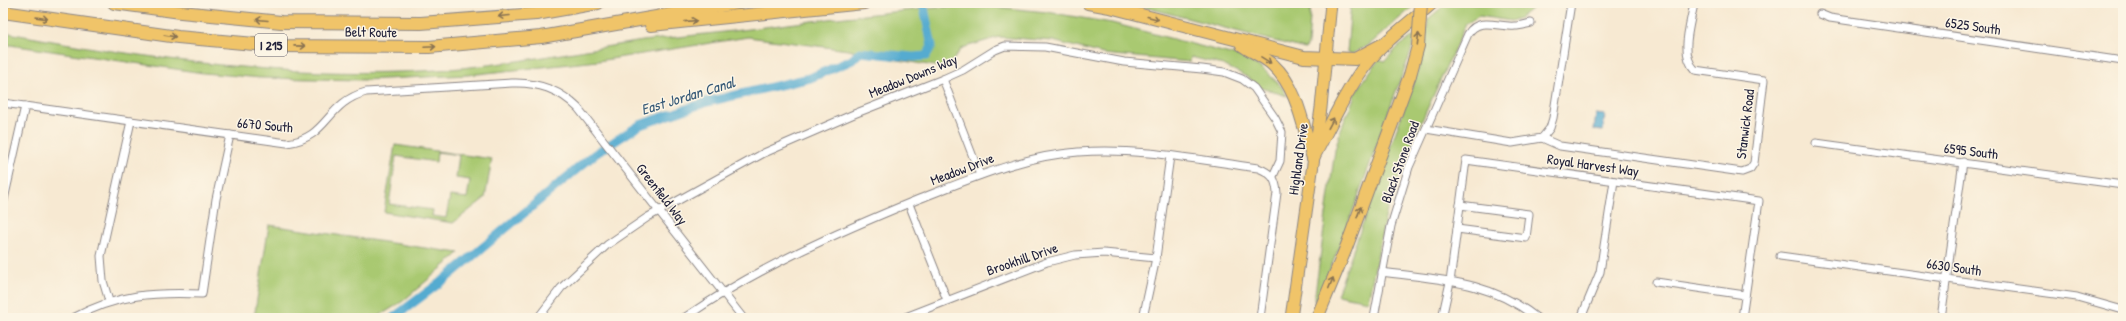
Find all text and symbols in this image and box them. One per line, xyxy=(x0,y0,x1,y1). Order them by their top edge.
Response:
street label: 6525 South xyxy=(1944,12,2002,39)
one-way arrow xyxy=(498,13,511,20)
one-way arrow xyxy=(35,14,48,22)
one-way arrow xyxy=(1147,15,1160,22)
one-way arrow xyxy=(256,16,269,24)
one-way arrow xyxy=(684,17,697,25)
street label: Belt Route xyxy=(345,22,398,41)
one-way arrow xyxy=(163,32,176,40)
one-way arrow xyxy=(1415,33,1422,46)
road number: I 215 xyxy=(255,34,287,56)
one-way arrow xyxy=(293,42,306,50)
one-way arrow xyxy=(423,43,436,51)
street label: Meadow Downs Way xyxy=(866,49,960,103)
one-way arrow xyxy=(1260,56,1271,64)
water label: East Jordan Canal xyxy=(638,71,738,120)
street label: Stanwick Road xyxy=(1731,87,1758,160)
street label: 6670 South xyxy=(236,113,294,136)
one-way arrow xyxy=(1328,118,1336,130)
street label: Black Stone Road xyxy=(1376,118,1423,205)
street label: Highland Drive xyxy=(1283,121,1313,196)
street label: 6595 South xyxy=(1943,138,1999,163)
street label: Meadow Drive xyxy=(927,148,997,189)
street label: Royal Harvest Way xyxy=(1546,149,1640,181)
street label: Greenfield Way xyxy=(632,159,692,229)
one-way arrow xyxy=(1356,206,1364,218)
street label: Brookhill Drive xyxy=(984,237,1060,280)
street label: 6630 South xyxy=(1925,253,1983,280)
one-way arrow xyxy=(1328,278,1336,290)

